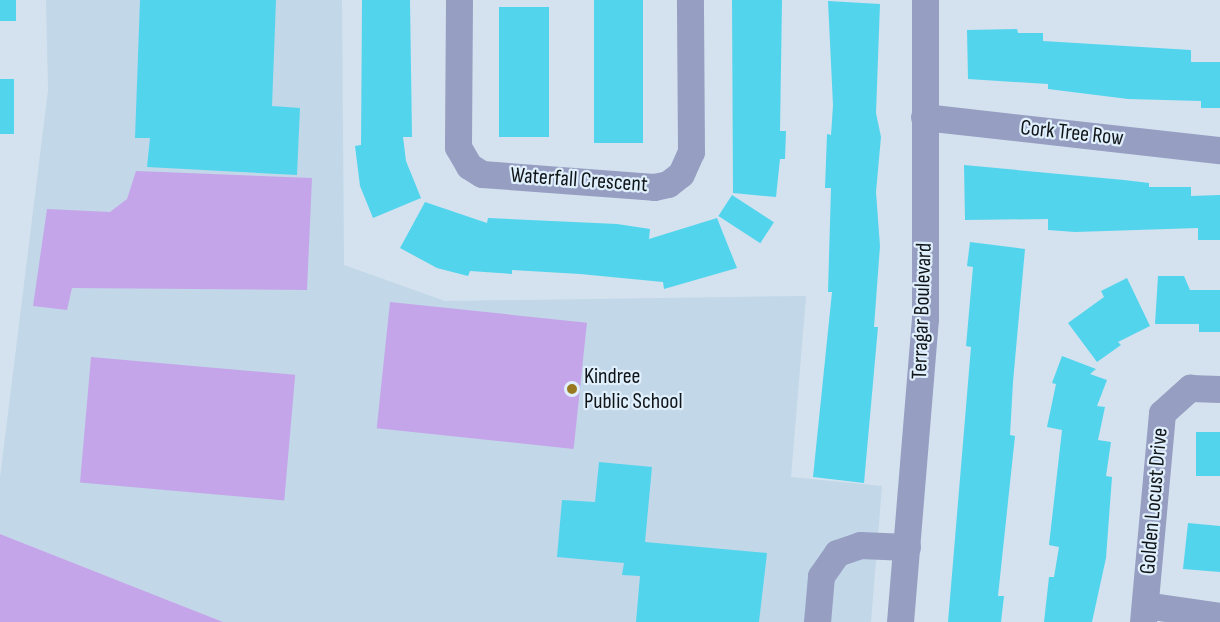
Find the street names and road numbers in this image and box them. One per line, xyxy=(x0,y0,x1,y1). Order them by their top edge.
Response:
street label: Cork Tree Row xyxy=(1019,114,1125,152)
street label: Waterfall Crescent xyxy=(509,162,649,198)
street label: Terragar Boulevard xyxy=(906,242,938,380)
street label: Golden Locust Drive xyxy=(1134,427,1174,575)

